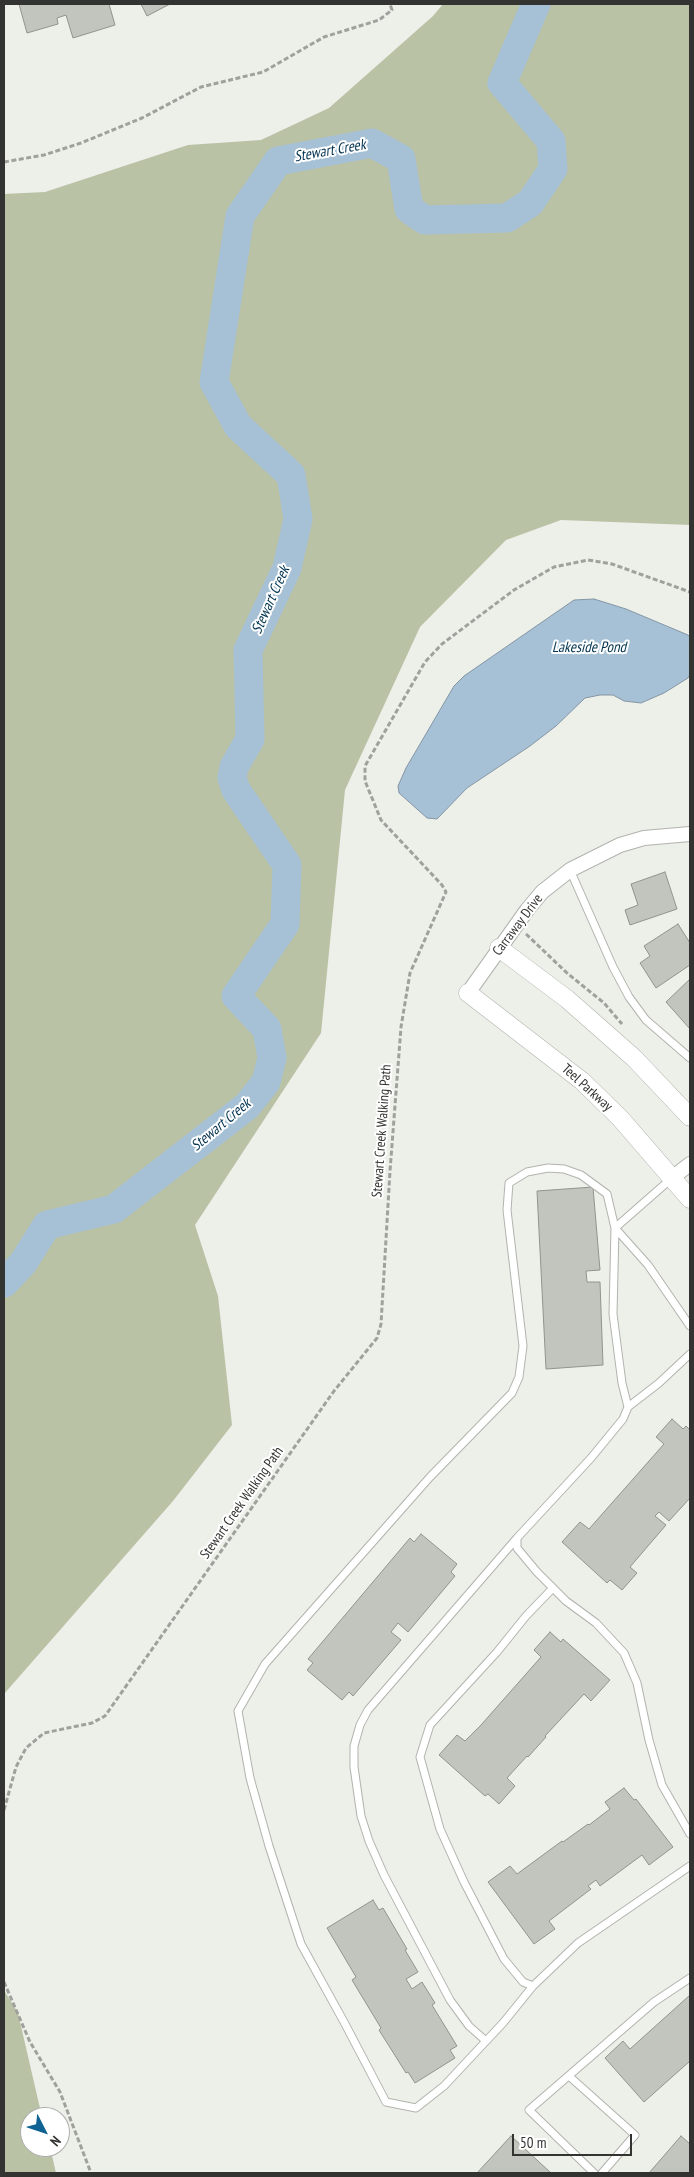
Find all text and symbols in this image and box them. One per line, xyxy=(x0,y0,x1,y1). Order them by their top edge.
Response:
water label: Stewart Creek xyxy=(293,136,367,166)
water label: Stewart Creek xyxy=(248,563,294,637)
water label: Lakeside Pond xyxy=(552,639,626,657)
street label: Carraway Drive xyxy=(489,891,547,959)
street label: Teel Parkway xyxy=(558,1061,616,1115)
street label: Stewart Creek Walking Path xyxy=(369,1064,395,1198)
water label: Stewart Creek xyxy=(188,1095,254,1155)
street label: Stewart Creek Walking Path xyxy=(197,1444,287,1562)
north arrow xyxy=(20,2107,70,2157)
scale bar xyxy=(514,2124,634,2156)
text: N xyxy=(46,2132,65,2150)
text: 50 m xyxy=(520,2133,546,2152)

